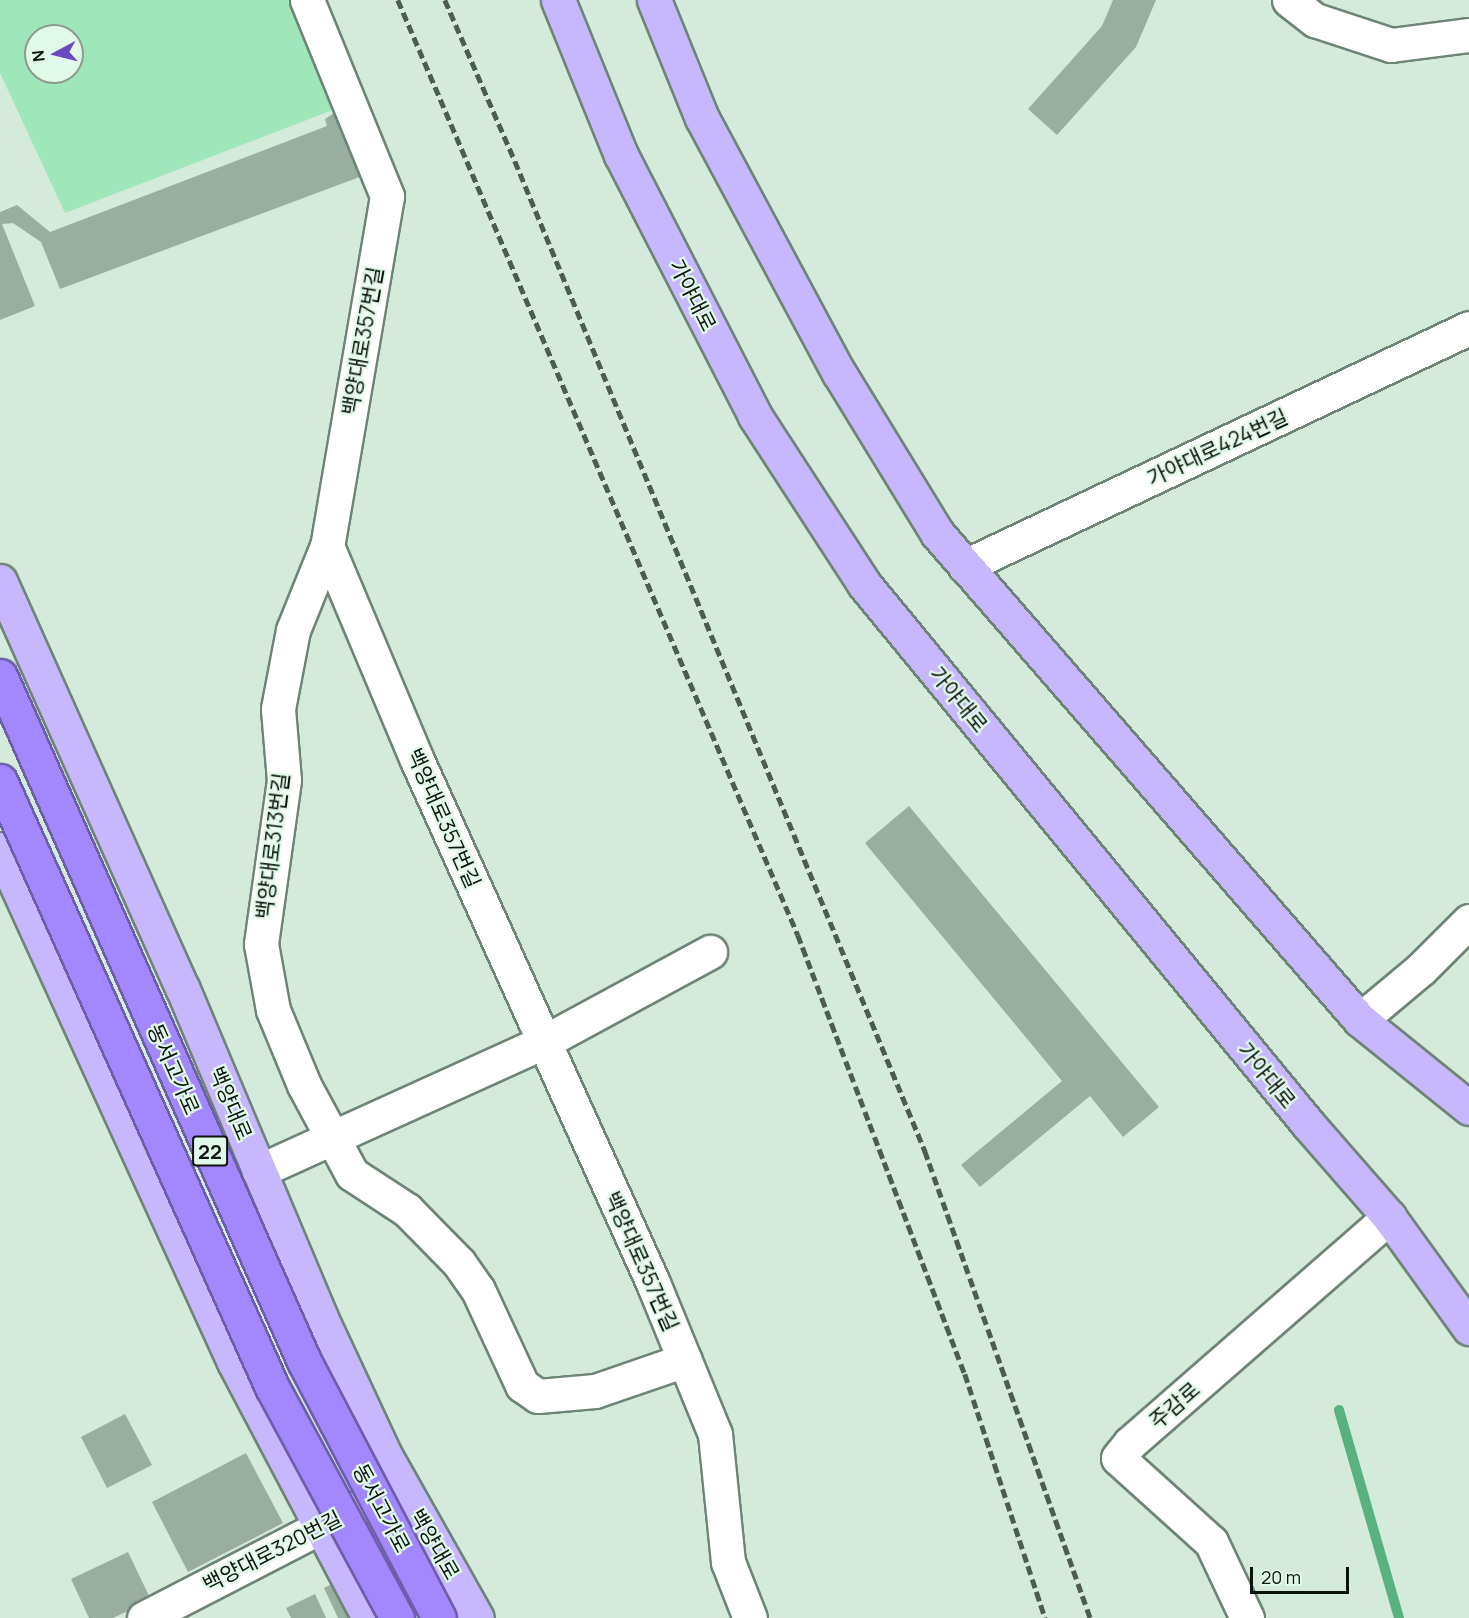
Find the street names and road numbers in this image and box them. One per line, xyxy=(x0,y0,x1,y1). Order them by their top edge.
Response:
street label: 가야대로 xyxy=(664,255,722,335)
street label: 백양대로357번길 xyxy=(337,265,387,417)
street label: 가야대로424번길 xyxy=(1143,403,1291,491)
street label: 가야대로 xyxy=(925,661,993,737)
street label: 백양대로357번길 xyxy=(402,744,486,892)
street label: 백양대로313번길 xyxy=(251,771,293,921)
street label: 동서고가로 xyxy=(143,1020,205,1118)
street label: 가야대로 xyxy=(1233,1037,1301,1113)
street label: 백양대로 xyxy=(204,1063,258,1143)
road number: 22 xyxy=(192,1134,228,1168)
street label: 백양대로357번길 xyxy=(600,1187,684,1335)
street label: 주감로 xyxy=(1144,1376,1204,1434)
street label: 동서고가로 xyxy=(348,1459,416,1557)
street label: 백양대로 xyxy=(405,1504,465,1584)
street label: 백양대로320번길 xyxy=(198,1505,346,1597)

